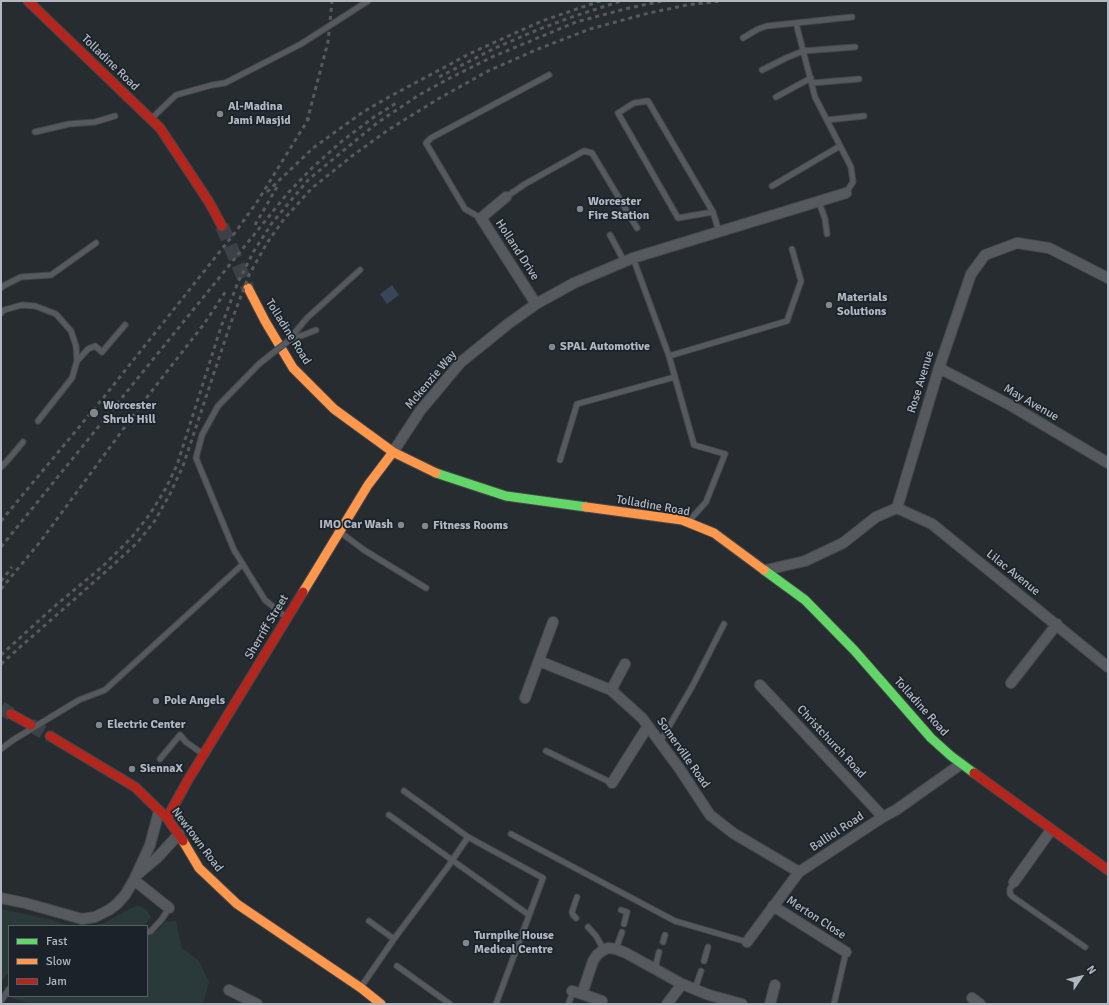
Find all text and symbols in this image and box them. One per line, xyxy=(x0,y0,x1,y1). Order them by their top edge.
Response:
street label: Tolladine Road xyxy=(78,32,142,94)
place label: Al-Madina Jami Masjid xyxy=(228,100,291,128)
marker: Al-Madina Jami Masjid xyxy=(215,109,225,119)
place label: Worcester Fire Station xyxy=(588,195,649,223)
marker: Worcester Fire Station xyxy=(575,204,585,214)
street label: Holland Drive xyxy=(492,217,542,283)
place label: Materials Solutions xyxy=(837,291,887,319)
street label: Tolladine Road xyxy=(262,297,314,367)
marker: Materials Solutions xyxy=(824,300,834,310)
place label: SPAL Automotive xyxy=(560,340,650,354)
marker: SPAL Automotive xyxy=(547,342,557,352)
street label: Mckenzie Way xyxy=(402,348,460,412)
street label: Rose Avenue xyxy=(905,349,937,415)
street label: May Avenue xyxy=(1001,381,1061,425)
place label: Worcester Shrub Hill xyxy=(103,399,156,427)
marker: Worcester Shrub Hill xyxy=(88,407,100,419)
street label: Tolladine Road xyxy=(615,492,691,520)
place label: IMO Car Wash xyxy=(319,518,393,532)
place label: Fitness Rooms xyxy=(433,519,508,533)
marker: IMO Car Wash xyxy=(396,520,406,530)
marker: Fitness Rooms xyxy=(420,521,430,531)
street label: Lilac Avenue xyxy=(983,547,1043,599)
street label: Sherriff Street xyxy=(242,592,292,662)
street label: Tolladine Road xyxy=(891,674,951,740)
place label: Pole Angels xyxy=(164,694,225,708)
marker: Pole Angels xyxy=(151,696,161,706)
street label: Christchurch Road xyxy=(794,703,868,781)
street label: Somerville Road xyxy=(653,715,713,791)
place label: Electric Center xyxy=(107,718,185,732)
marker: Electric Center xyxy=(94,720,104,730)
place label: SiennaX xyxy=(140,762,183,776)
marker: SiennaX xyxy=(127,764,137,774)
street label: Newtown Road xyxy=(168,805,226,875)
street label: Balliol Road xyxy=(807,809,867,855)
street label: Merton Close xyxy=(784,893,848,943)
legend xyxy=(8,925,148,997)
place label: Turnpike House Medical Centre xyxy=(474,929,554,957)
text: Fast xyxy=(46,934,67,949)
marker: Turnpike House Medical Centre xyxy=(461,938,471,948)
text: Slow xyxy=(46,954,71,969)
north arrow xyxy=(1061,957,1101,997)
text: N xyxy=(1084,963,1099,977)
text: Jam xyxy=(46,974,67,989)

